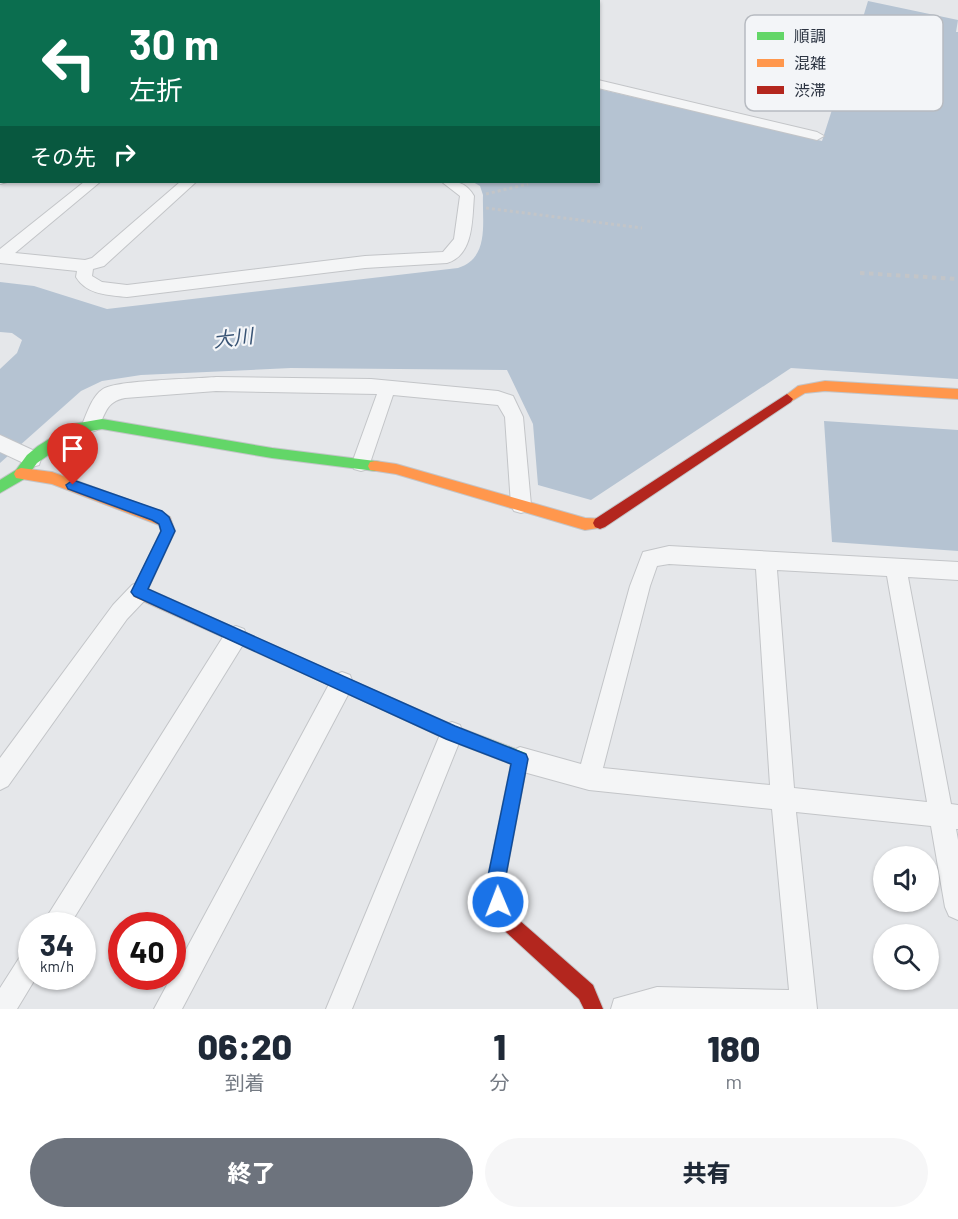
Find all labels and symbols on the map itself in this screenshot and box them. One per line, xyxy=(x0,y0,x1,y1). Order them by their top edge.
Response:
legend xyxy=(745,15,943,111)
text: 順調 xyxy=(794,26,826,45)
text: 混雑 xyxy=(794,53,826,72)
text: 渋滞 xyxy=(794,80,826,99)
water label: 大川 xyxy=(212,322,256,351)
pin xyxy=(47,423,98,485)
position arrow xyxy=(466,870,530,934)
speed limit sign: 40 xyxy=(108,912,186,990)

